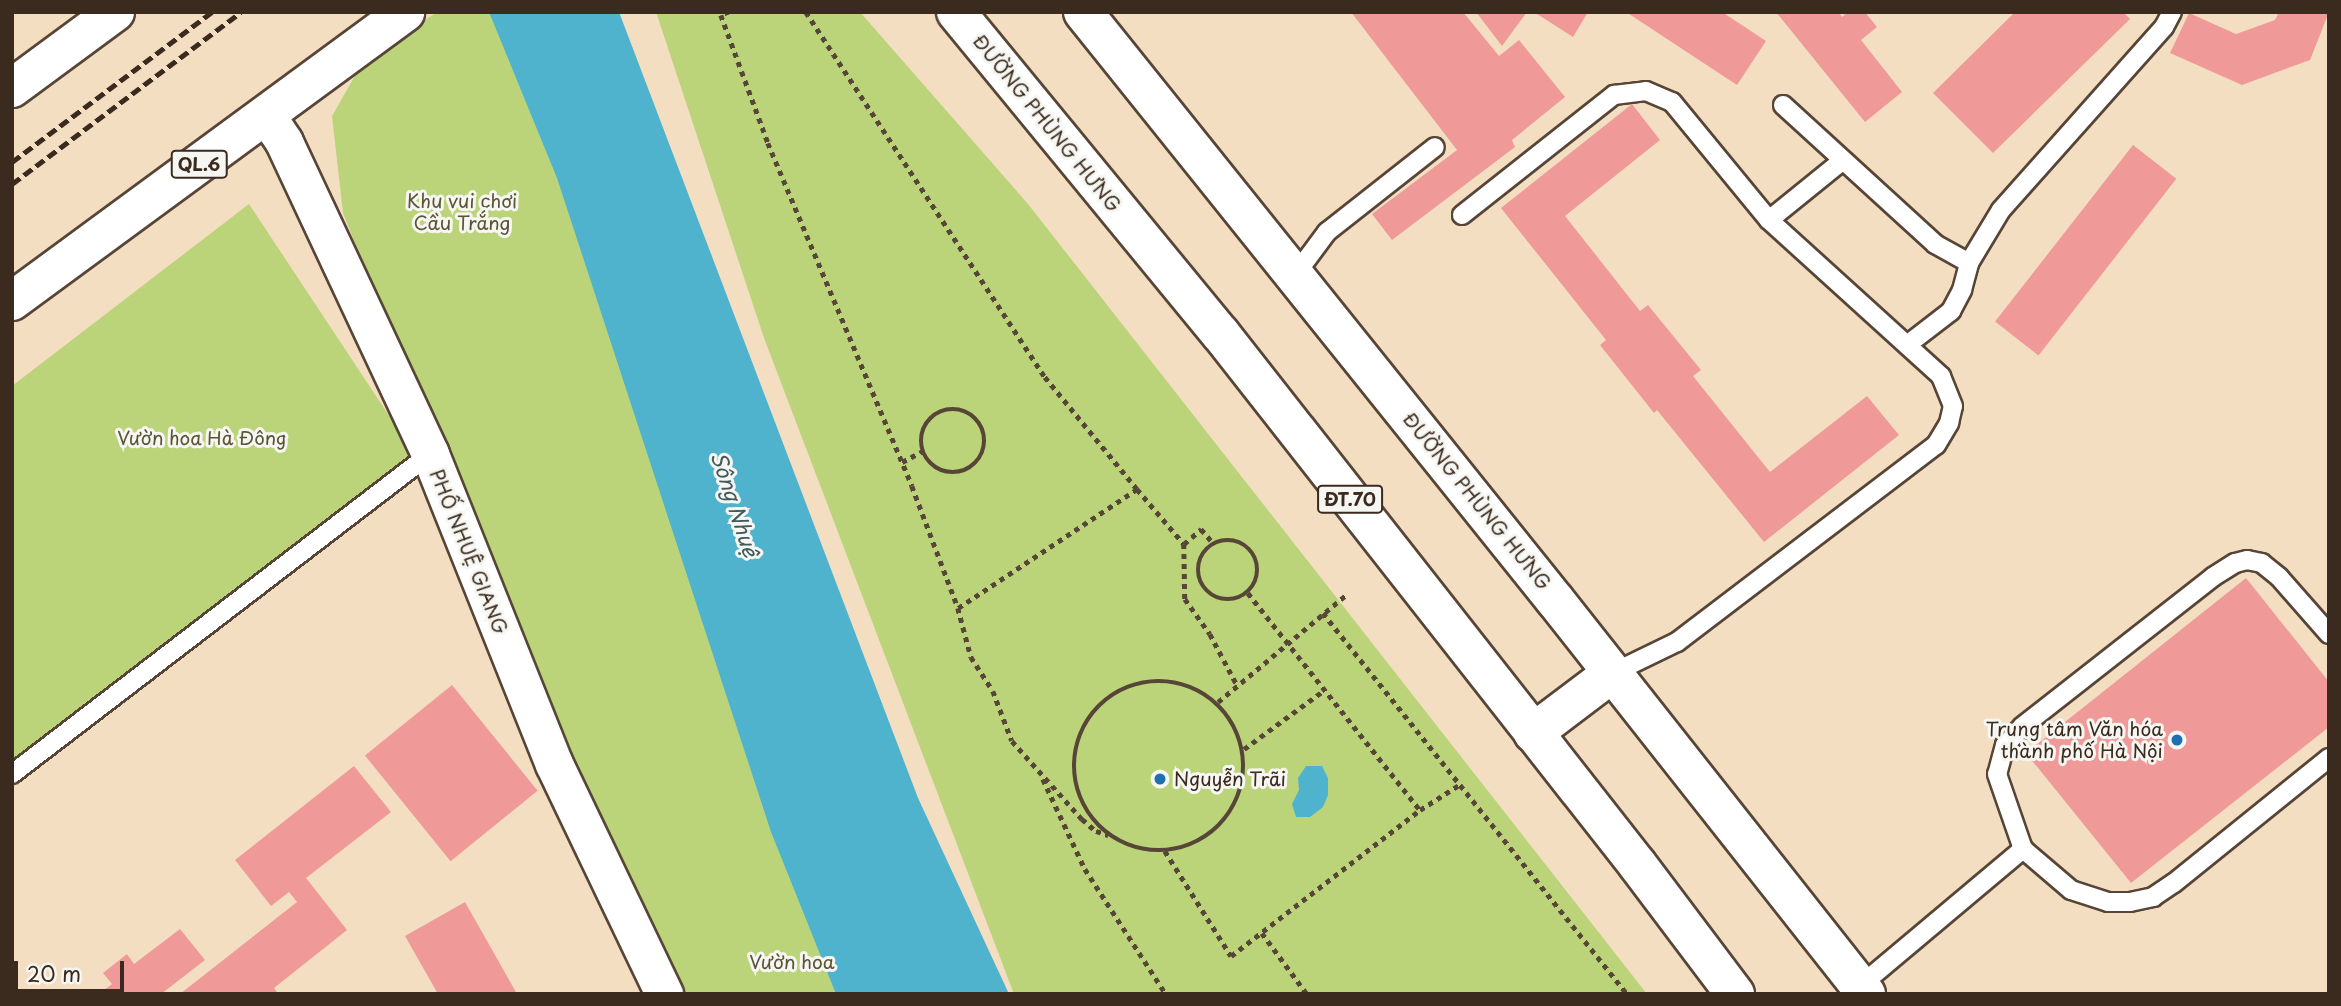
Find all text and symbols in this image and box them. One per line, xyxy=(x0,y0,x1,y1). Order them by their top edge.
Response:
street label: ĐƯỜNG PHÙNG HƯNG xyxy=(968,29,1126,217)
road number: QL.6 xyxy=(169,149,229,178)
park label: Khu vui chơi Cầu Trắng xyxy=(407,190,517,234)
street label: ĐƯỜNG PHÙNG HƯNG xyxy=(1398,407,1556,595)
park label: Vườn hoa Hà Đông xyxy=(116,427,288,449)
water label: Sông Nhuệ xyxy=(707,448,765,560)
street label: PHỐ NHUỆ GIANG xyxy=(425,465,513,639)
road number: ĐT.70 xyxy=(1317,485,1383,514)
place label: Trung tâm Văn hóa thành phố Hà Nội xyxy=(1987,718,2163,762)
marker: Trung tâm Văn hóa thành phố Hà Nội xyxy=(2169,732,2185,748)
place label: Nguyễn Trãi xyxy=(1174,768,1287,790)
marker: Nguyễn Trãi xyxy=(1152,771,1168,787)
scale bar xyxy=(18,946,128,990)
park label: Vườn hoa xyxy=(749,951,835,973)
text: 20 m xyxy=(27,957,81,989)

